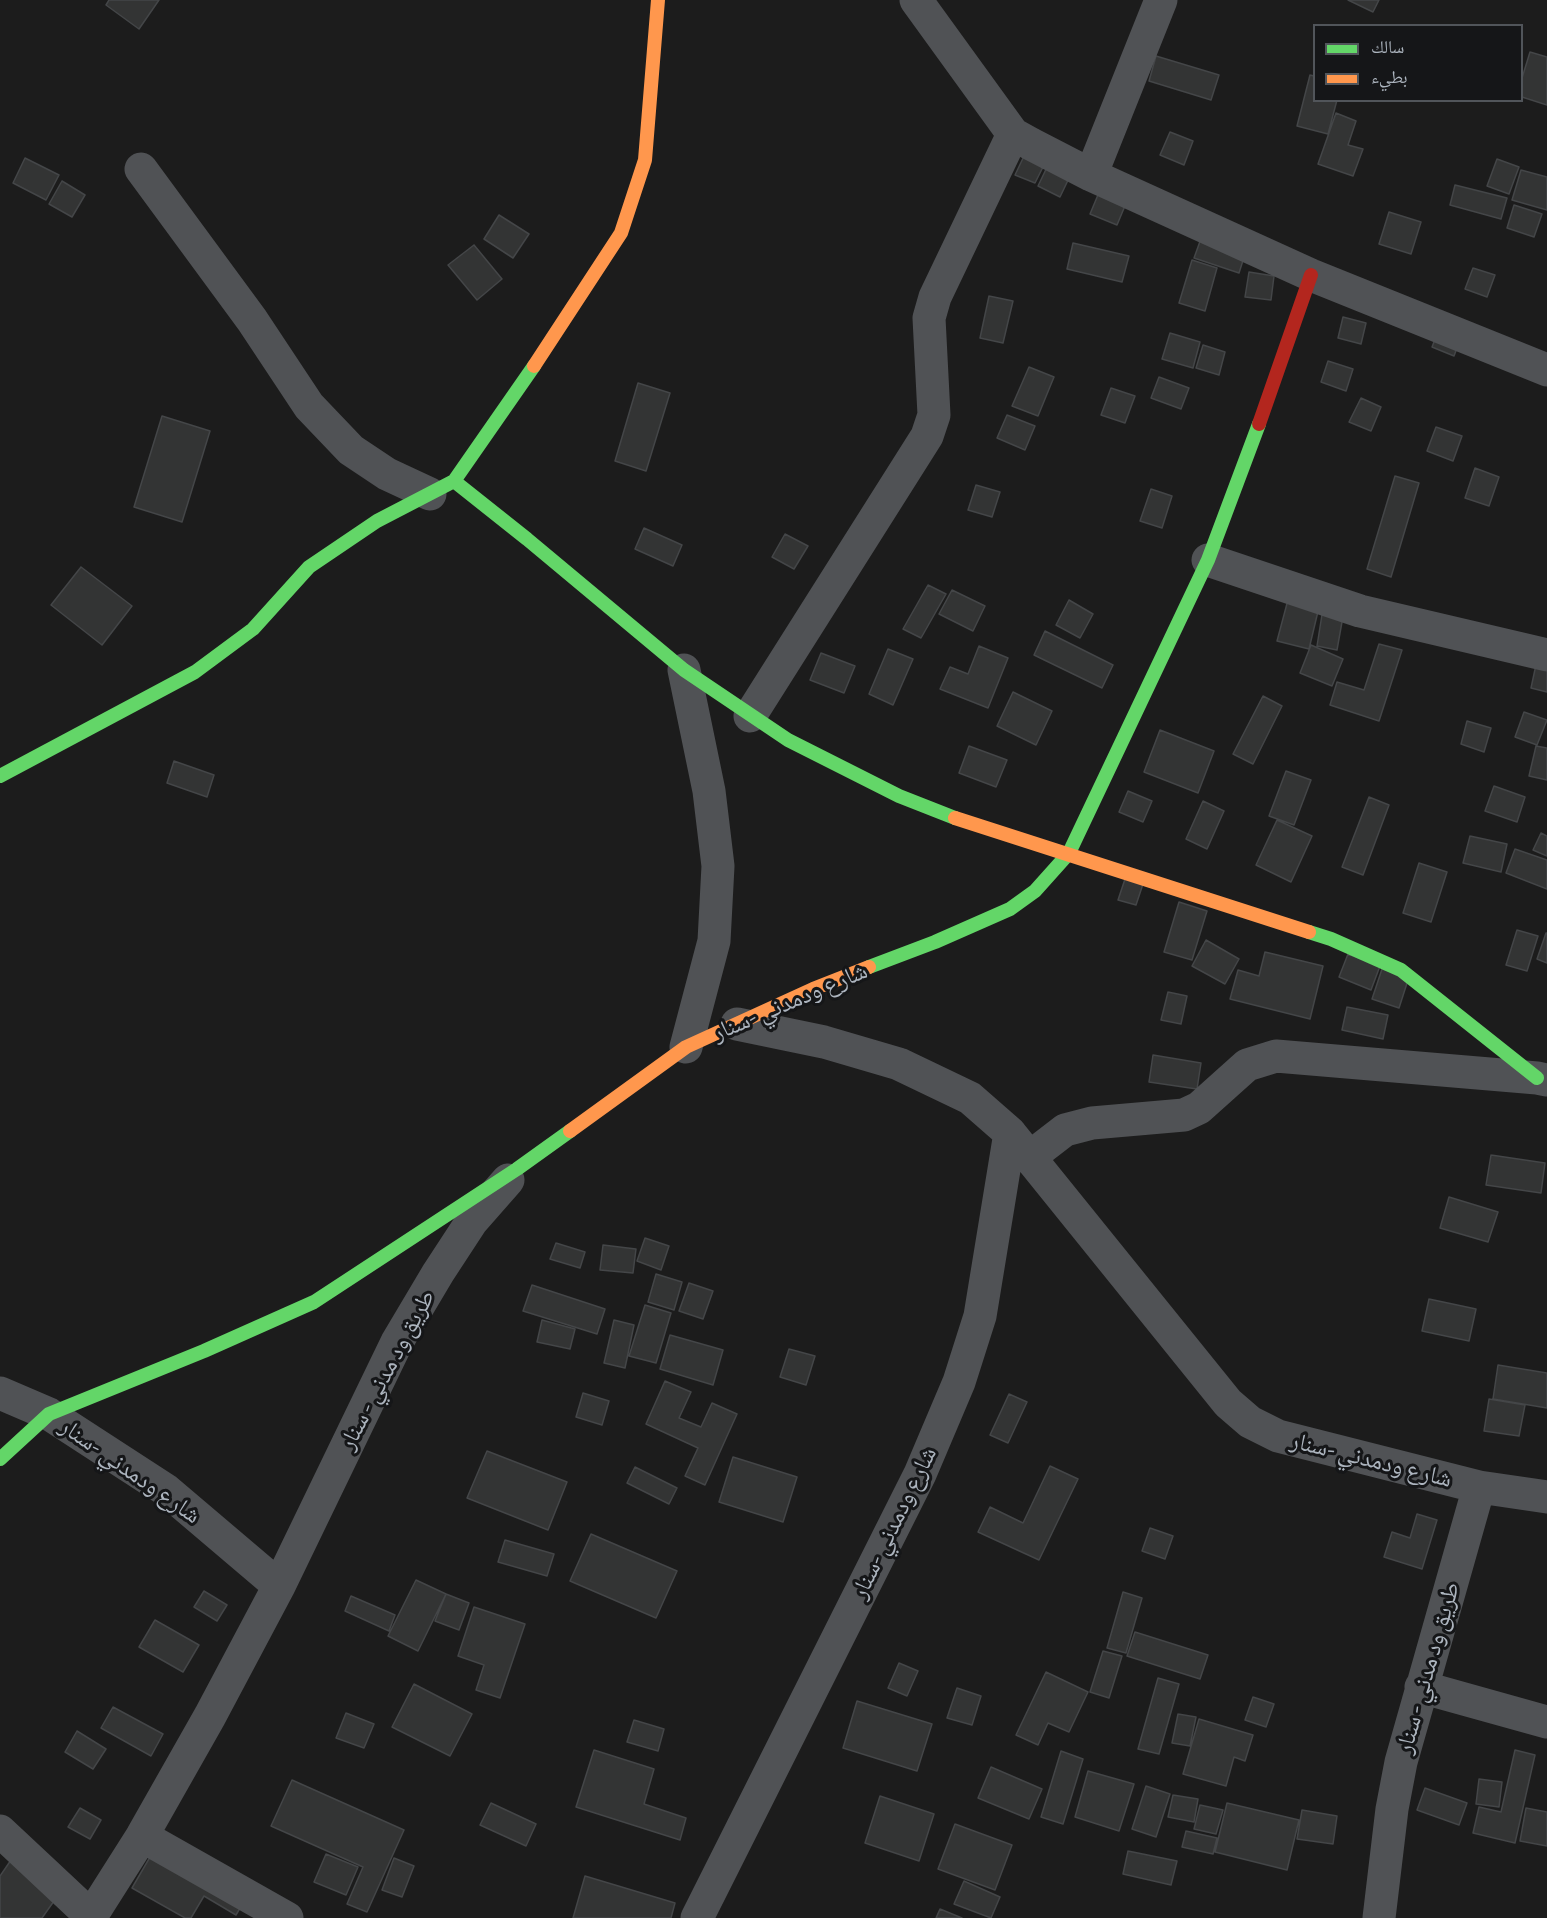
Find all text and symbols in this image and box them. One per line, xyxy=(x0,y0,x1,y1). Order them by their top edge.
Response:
legend xyxy=(1313,24,1523,102)
text: سالك xyxy=(1371,39,1404,57)
text: بطيء xyxy=(1371,69,1408,87)
street label: شارع ودمدني -سنار xyxy=(708,956,872,1048)
street label: طريق ود مدني - سنار xyxy=(333,1285,441,1455)
street label: شارع ودمدني -سنار xyxy=(54,1412,206,1530)
street label: شارع ودمدني -سنار xyxy=(1287,1426,1455,1494)
street label: شارع ودمدني -سنار xyxy=(845,1442,943,1604)
street label: طريق ود مدني - سنار xyxy=(1390,1579,1466,1757)

